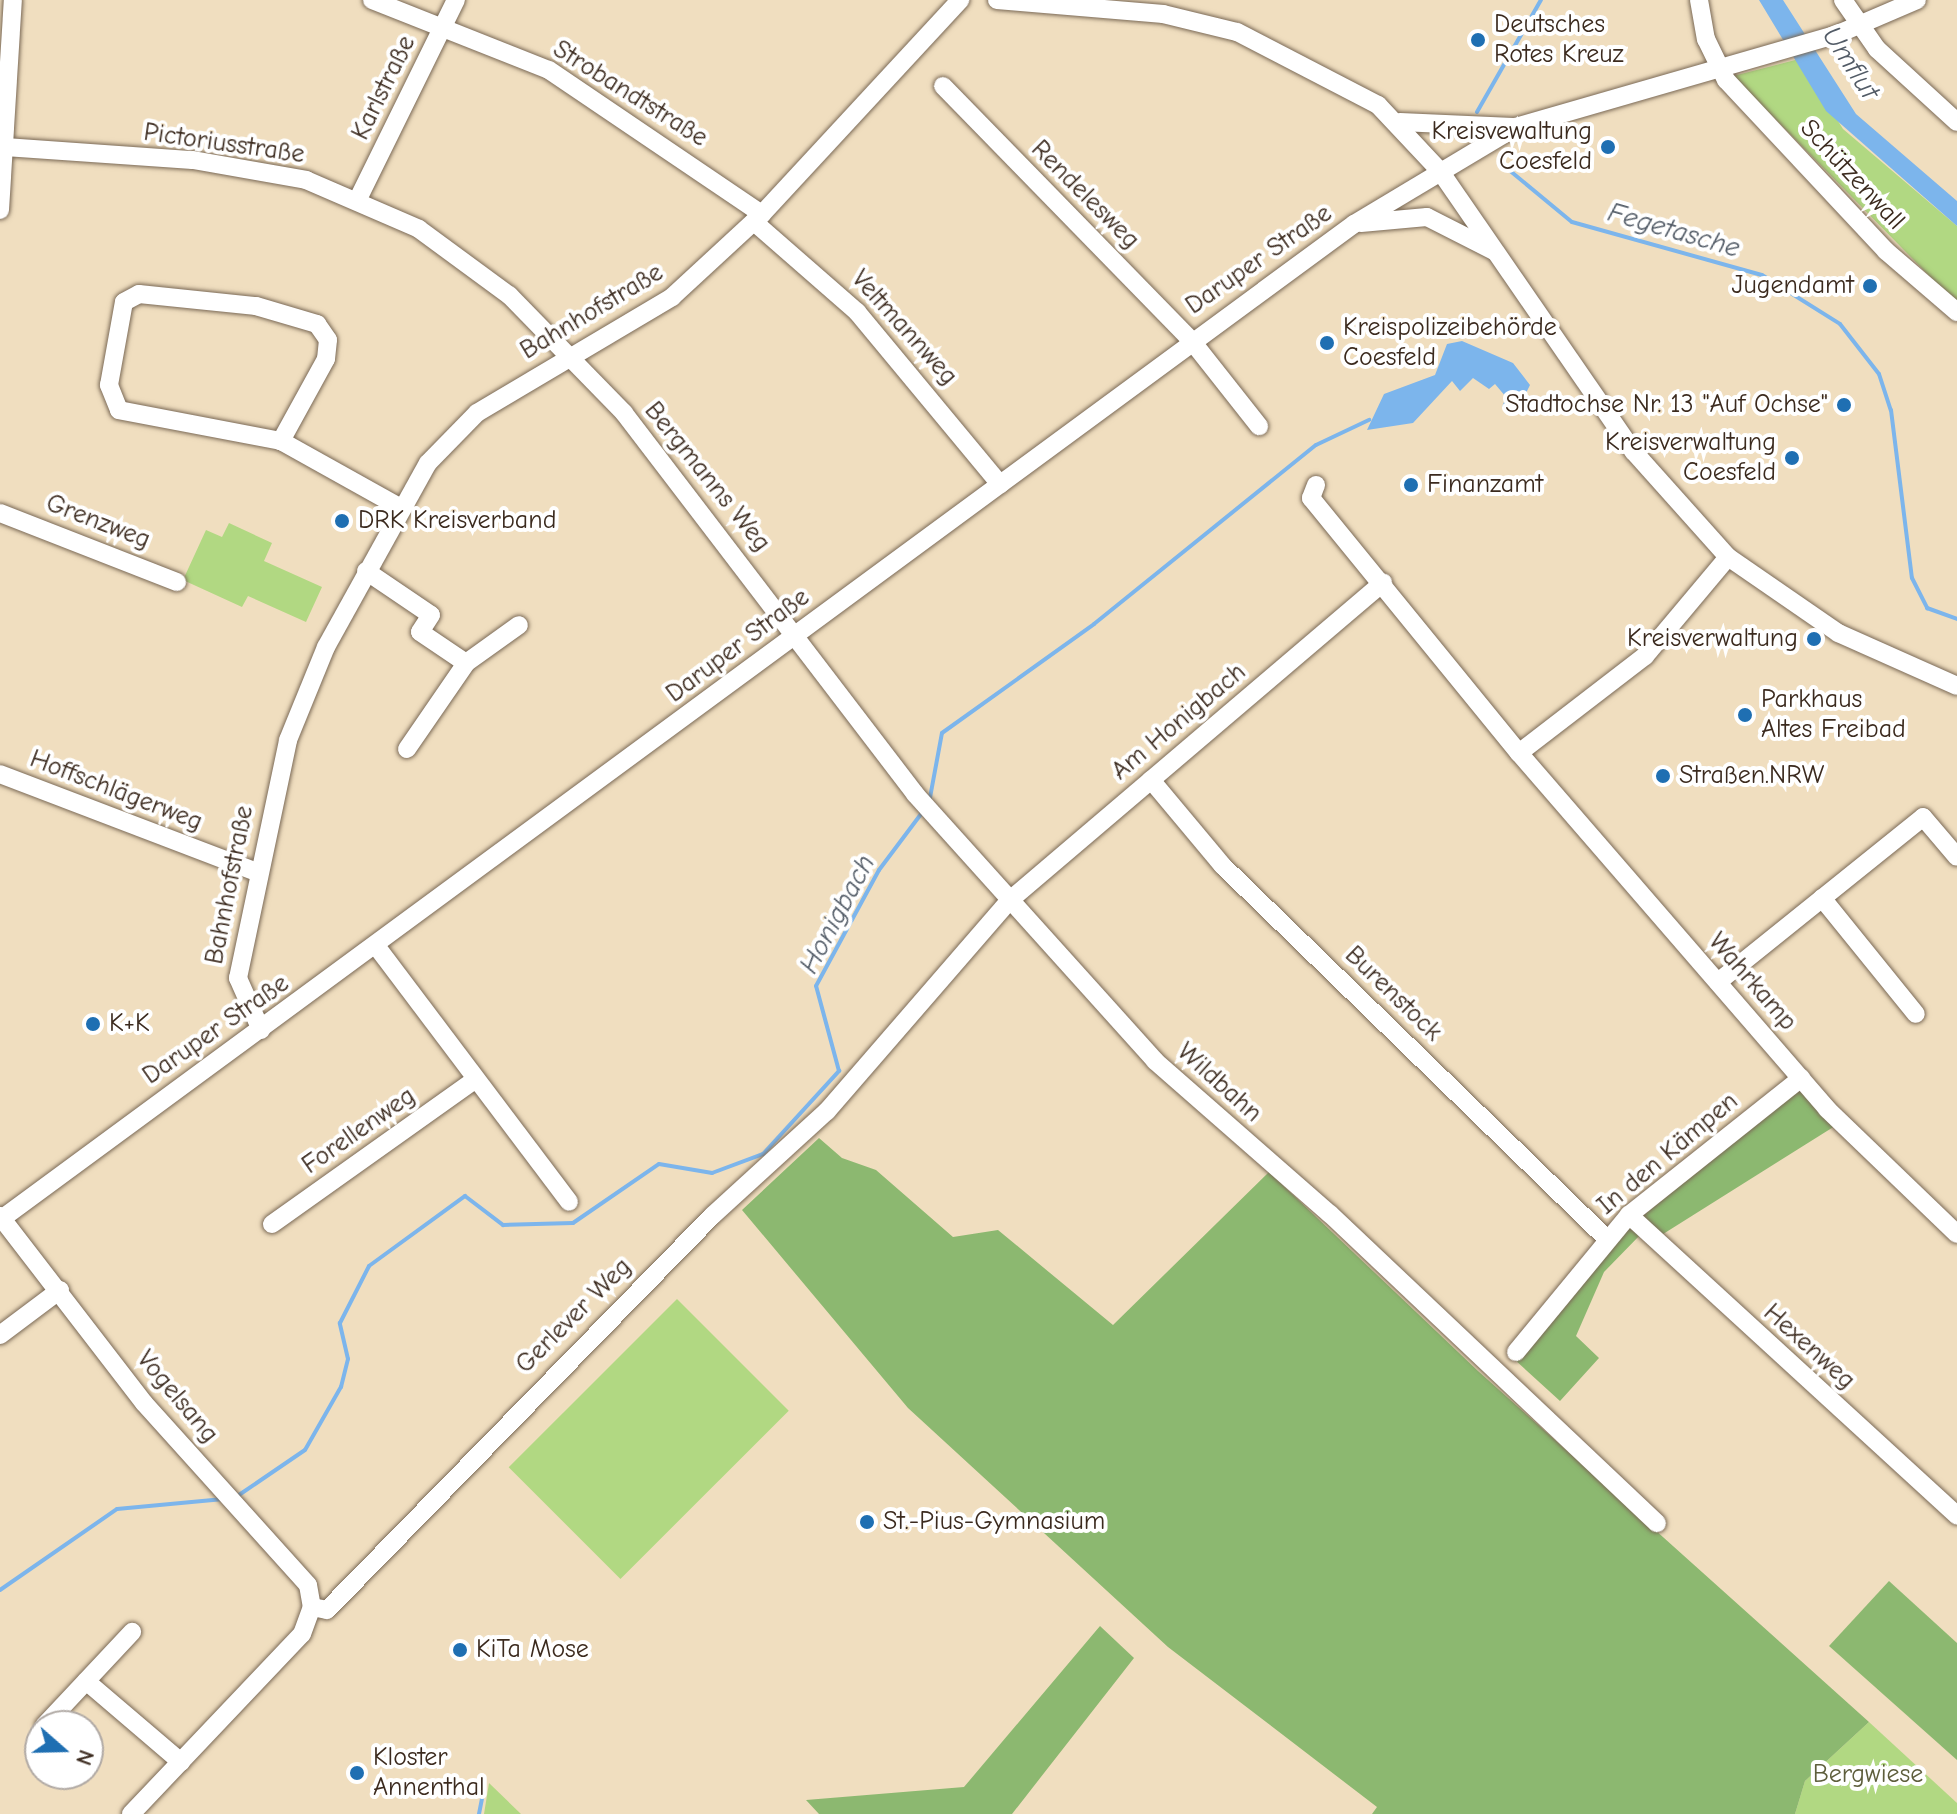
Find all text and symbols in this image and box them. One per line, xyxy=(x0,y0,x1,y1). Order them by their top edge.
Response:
place label: Deutsches Rotes Kreuz xyxy=(1494,9,1624,70)
water label: Umflut xyxy=(1815,20,1887,106)
street label: Karlstraße xyxy=(345,31,423,145)
marker: Deutsches Rotes Kreuz xyxy=(1469,31,1487,49)
street label: Strobandtstraße xyxy=(547,34,713,154)
street label: Schützenwall xyxy=(1793,113,1911,237)
place label: Kreisvewaltung Coesfeld xyxy=(1431,116,1592,178)
street label: Pictoriusstraße xyxy=(142,117,306,171)
street label: Rendelesweg xyxy=(1024,134,1146,256)
marker: Kreisvewaltung Coesfeld xyxy=(1599,138,1617,156)
water label: Fegetasche xyxy=(1604,195,1744,265)
street label: Daruper Straße xyxy=(1180,198,1338,322)
street label: Bahnhofstraße xyxy=(515,257,669,367)
street label: Veltmannweg xyxy=(844,264,964,392)
place label: Jugendamt xyxy=(1732,270,1854,302)
marker: Jugendamt xyxy=(1861,277,1879,295)
place label: Kreispolizeibehörde Coesfeld xyxy=(1343,312,1557,374)
marker: Kreispolizeibehörde Coesfeld xyxy=(1318,334,1336,352)
place label: Stadtochse Nr. 13 "Auf Ochse" xyxy=(1505,389,1828,421)
street label: Bergmanns Weg xyxy=(637,396,777,558)
marker: Stadtochse Nr. 13 "Auf Ochse" xyxy=(1835,396,1853,414)
place label: Kreisverwaltung Coesfeld xyxy=(1605,427,1776,488)
marker: Kreisverwaltung Coesfeld xyxy=(1783,449,1801,467)
place label: Finanzamt xyxy=(1427,469,1543,501)
marker: Finanzamt xyxy=(1402,476,1420,494)
street label: Grenzweg xyxy=(42,488,154,556)
place label: DRK Kreisverband xyxy=(358,505,556,537)
marker: DRK Kreisverband xyxy=(333,512,351,530)
street label: Daruper Straße xyxy=(660,582,816,710)
place label: Kreisverwaltung xyxy=(1627,623,1798,655)
marker: Kreisverwaltung xyxy=(1805,630,1823,648)
street label: Am Honigbach xyxy=(1106,657,1252,787)
place label: Parkhaus Altes Freibad xyxy=(1761,684,1906,746)
marker: Parkhaus Altes Freibad xyxy=(1736,706,1754,724)
street label: Hoffschlägerweg xyxy=(25,744,207,838)
place label: Straßen.NRW xyxy=(1679,760,1824,792)
marker: Straßen.NRW xyxy=(1654,767,1672,785)
street label: Bahnhofstraße xyxy=(199,803,261,967)
water label: Honigbach xyxy=(792,849,882,979)
street label: Wahrkamp xyxy=(1701,927,1803,1037)
street label: Burenstock xyxy=(1338,940,1448,1048)
street label: Daruper Straße xyxy=(137,968,295,1092)
place label: K+K xyxy=(109,1008,150,1040)
marker: K+K xyxy=(84,1015,102,1033)
street label: Wildbahn xyxy=(1170,1037,1268,1129)
street label: Forellenweg xyxy=(296,1081,422,1181)
street label: In den Kämpen xyxy=(1591,1086,1745,1222)
street label: Gerlever Weg xyxy=(510,1252,638,1380)
street label: Hexenweg xyxy=(1757,1298,1861,1396)
street label: Vogelsang xyxy=(129,1344,225,1450)
place label: St.-Pius-Gymnasium xyxy=(883,1506,1105,1538)
marker: St.-Pius-Gymnasium xyxy=(858,1513,876,1531)
place label: KiTa Mose xyxy=(476,1634,589,1666)
marker: KiTa Mose xyxy=(451,1641,469,1659)
north arrow xyxy=(24,1710,104,1790)
place label: Kloster Annenthal xyxy=(373,1742,485,1804)
text: N xyxy=(70,1746,99,1769)
park label: Bergwiese xyxy=(1813,1759,1923,1791)
marker: Kloster Annenthal xyxy=(348,1764,366,1782)

